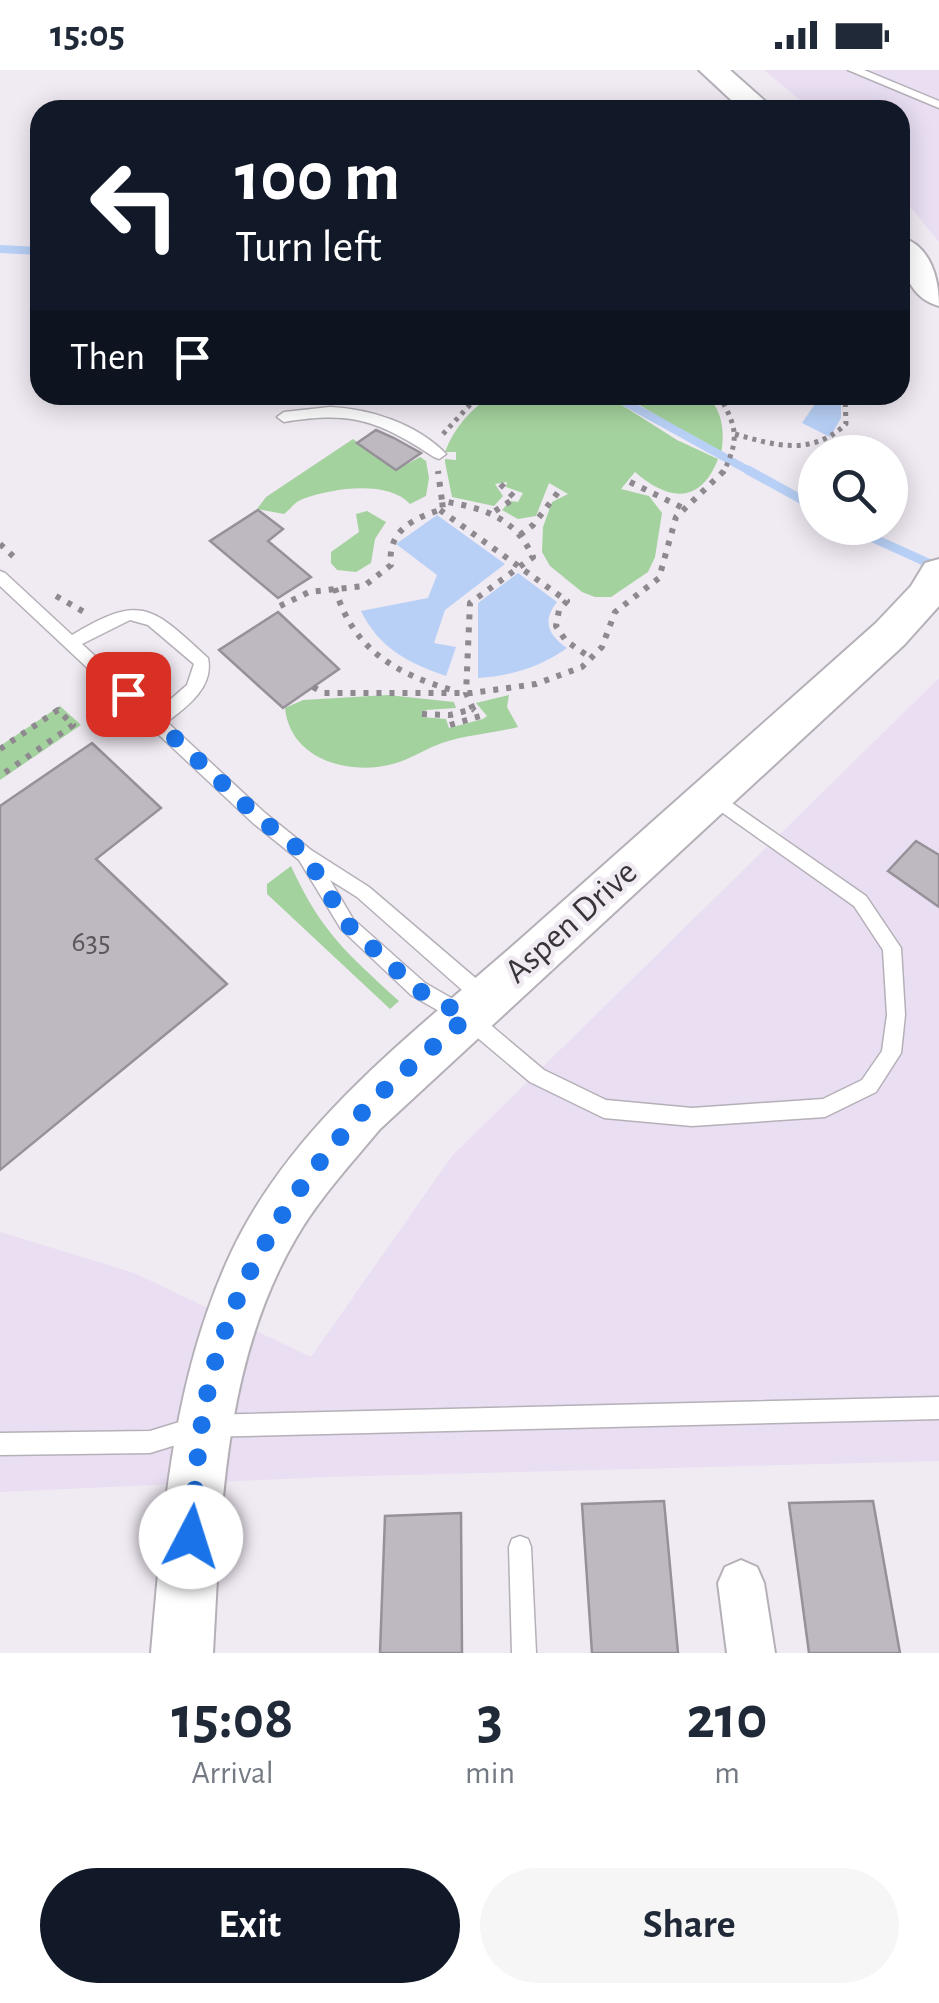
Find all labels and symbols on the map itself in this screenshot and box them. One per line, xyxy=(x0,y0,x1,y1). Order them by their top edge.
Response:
pin xyxy=(86,652,171,737)
street label: Aspen Drive xyxy=(498,854,644,990)
house number: 635 xyxy=(72,927,111,957)
position arrow xyxy=(139,1485,243,1589)

